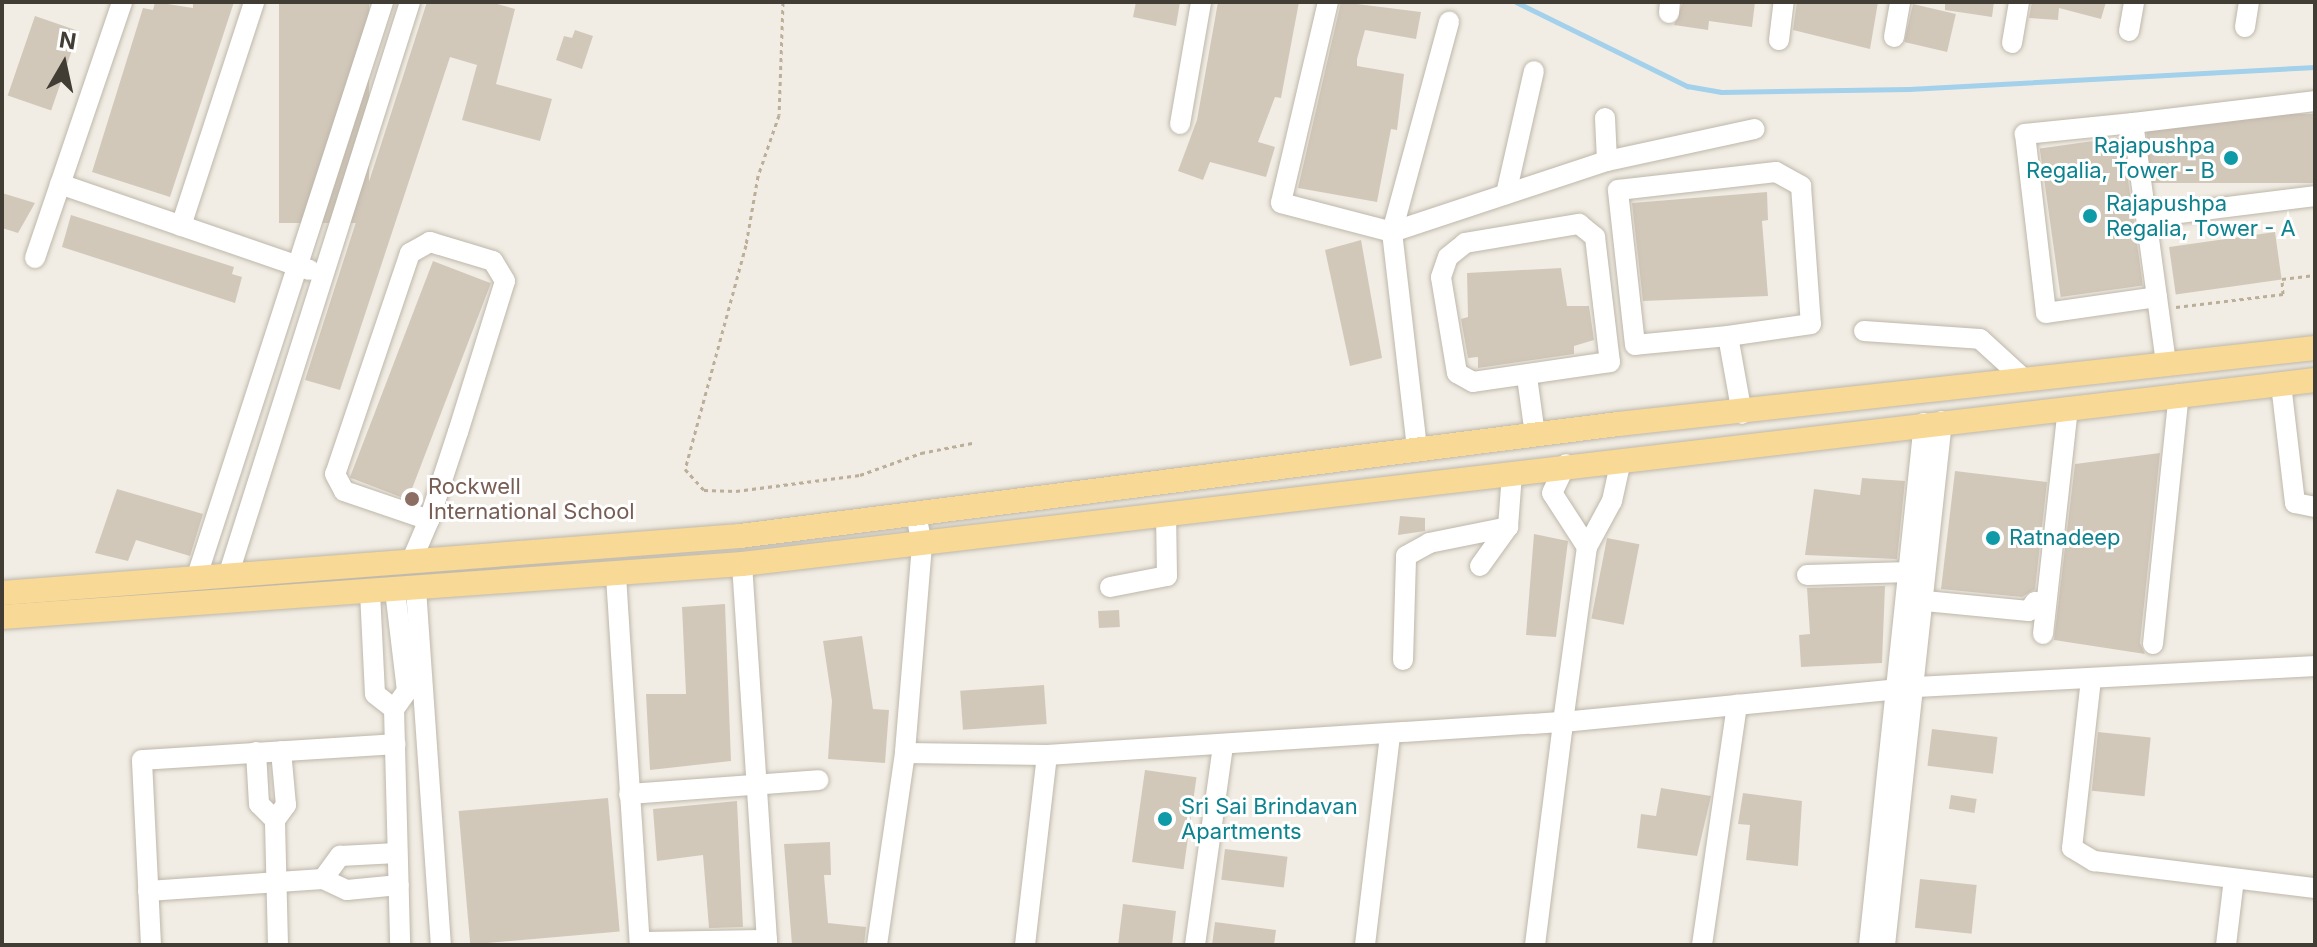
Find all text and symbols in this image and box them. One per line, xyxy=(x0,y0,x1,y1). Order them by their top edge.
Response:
north arrow xyxy=(24,24,104,104)
text: N xyxy=(57,26,78,54)
place label: Rajapushpa Regalia, Tower - B xyxy=(2026,132,2215,184)
marker: Rajapushpa Regalia, Tower - B xyxy=(2222,149,2240,167)
place label: Rajapushpa Regalia, Tower - A xyxy=(2106,190,2296,242)
marker: Rajapushpa Regalia, Tower - A xyxy=(2081,207,2099,225)
place label: Rockwell International School xyxy=(428,473,635,524)
marker: Rockwell International School xyxy=(403,490,421,508)
place label: Ratnadeep xyxy=(2009,525,2121,551)
marker: Ratnadeep xyxy=(1984,529,2002,547)
place label: Sri Sai Brindavan Apartments xyxy=(1181,793,1358,844)
marker: Sri Sai Brindavan Apartments xyxy=(1156,810,1174,828)

